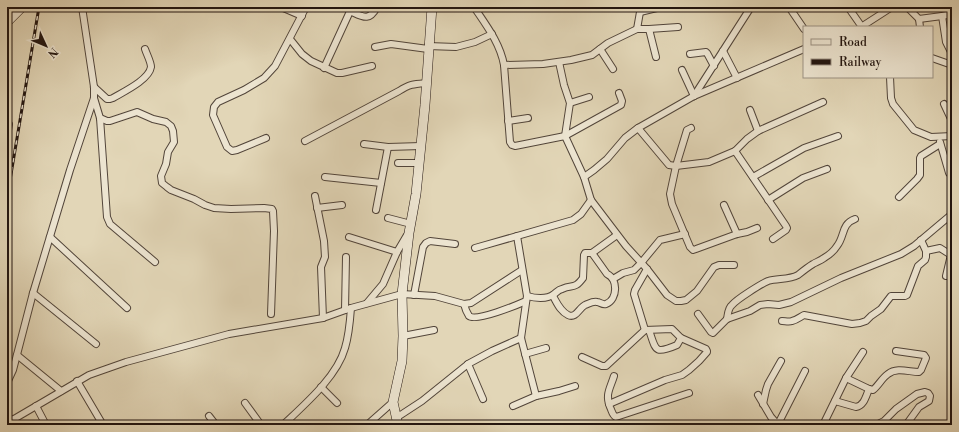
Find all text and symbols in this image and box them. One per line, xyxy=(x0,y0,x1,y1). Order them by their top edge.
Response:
north arrow xyxy=(26,26,66,66)
legend xyxy=(803,26,933,78)
text: Road xyxy=(839,35,867,50)
text: N xyxy=(44,44,61,60)
text: Railway xyxy=(839,55,881,70)

